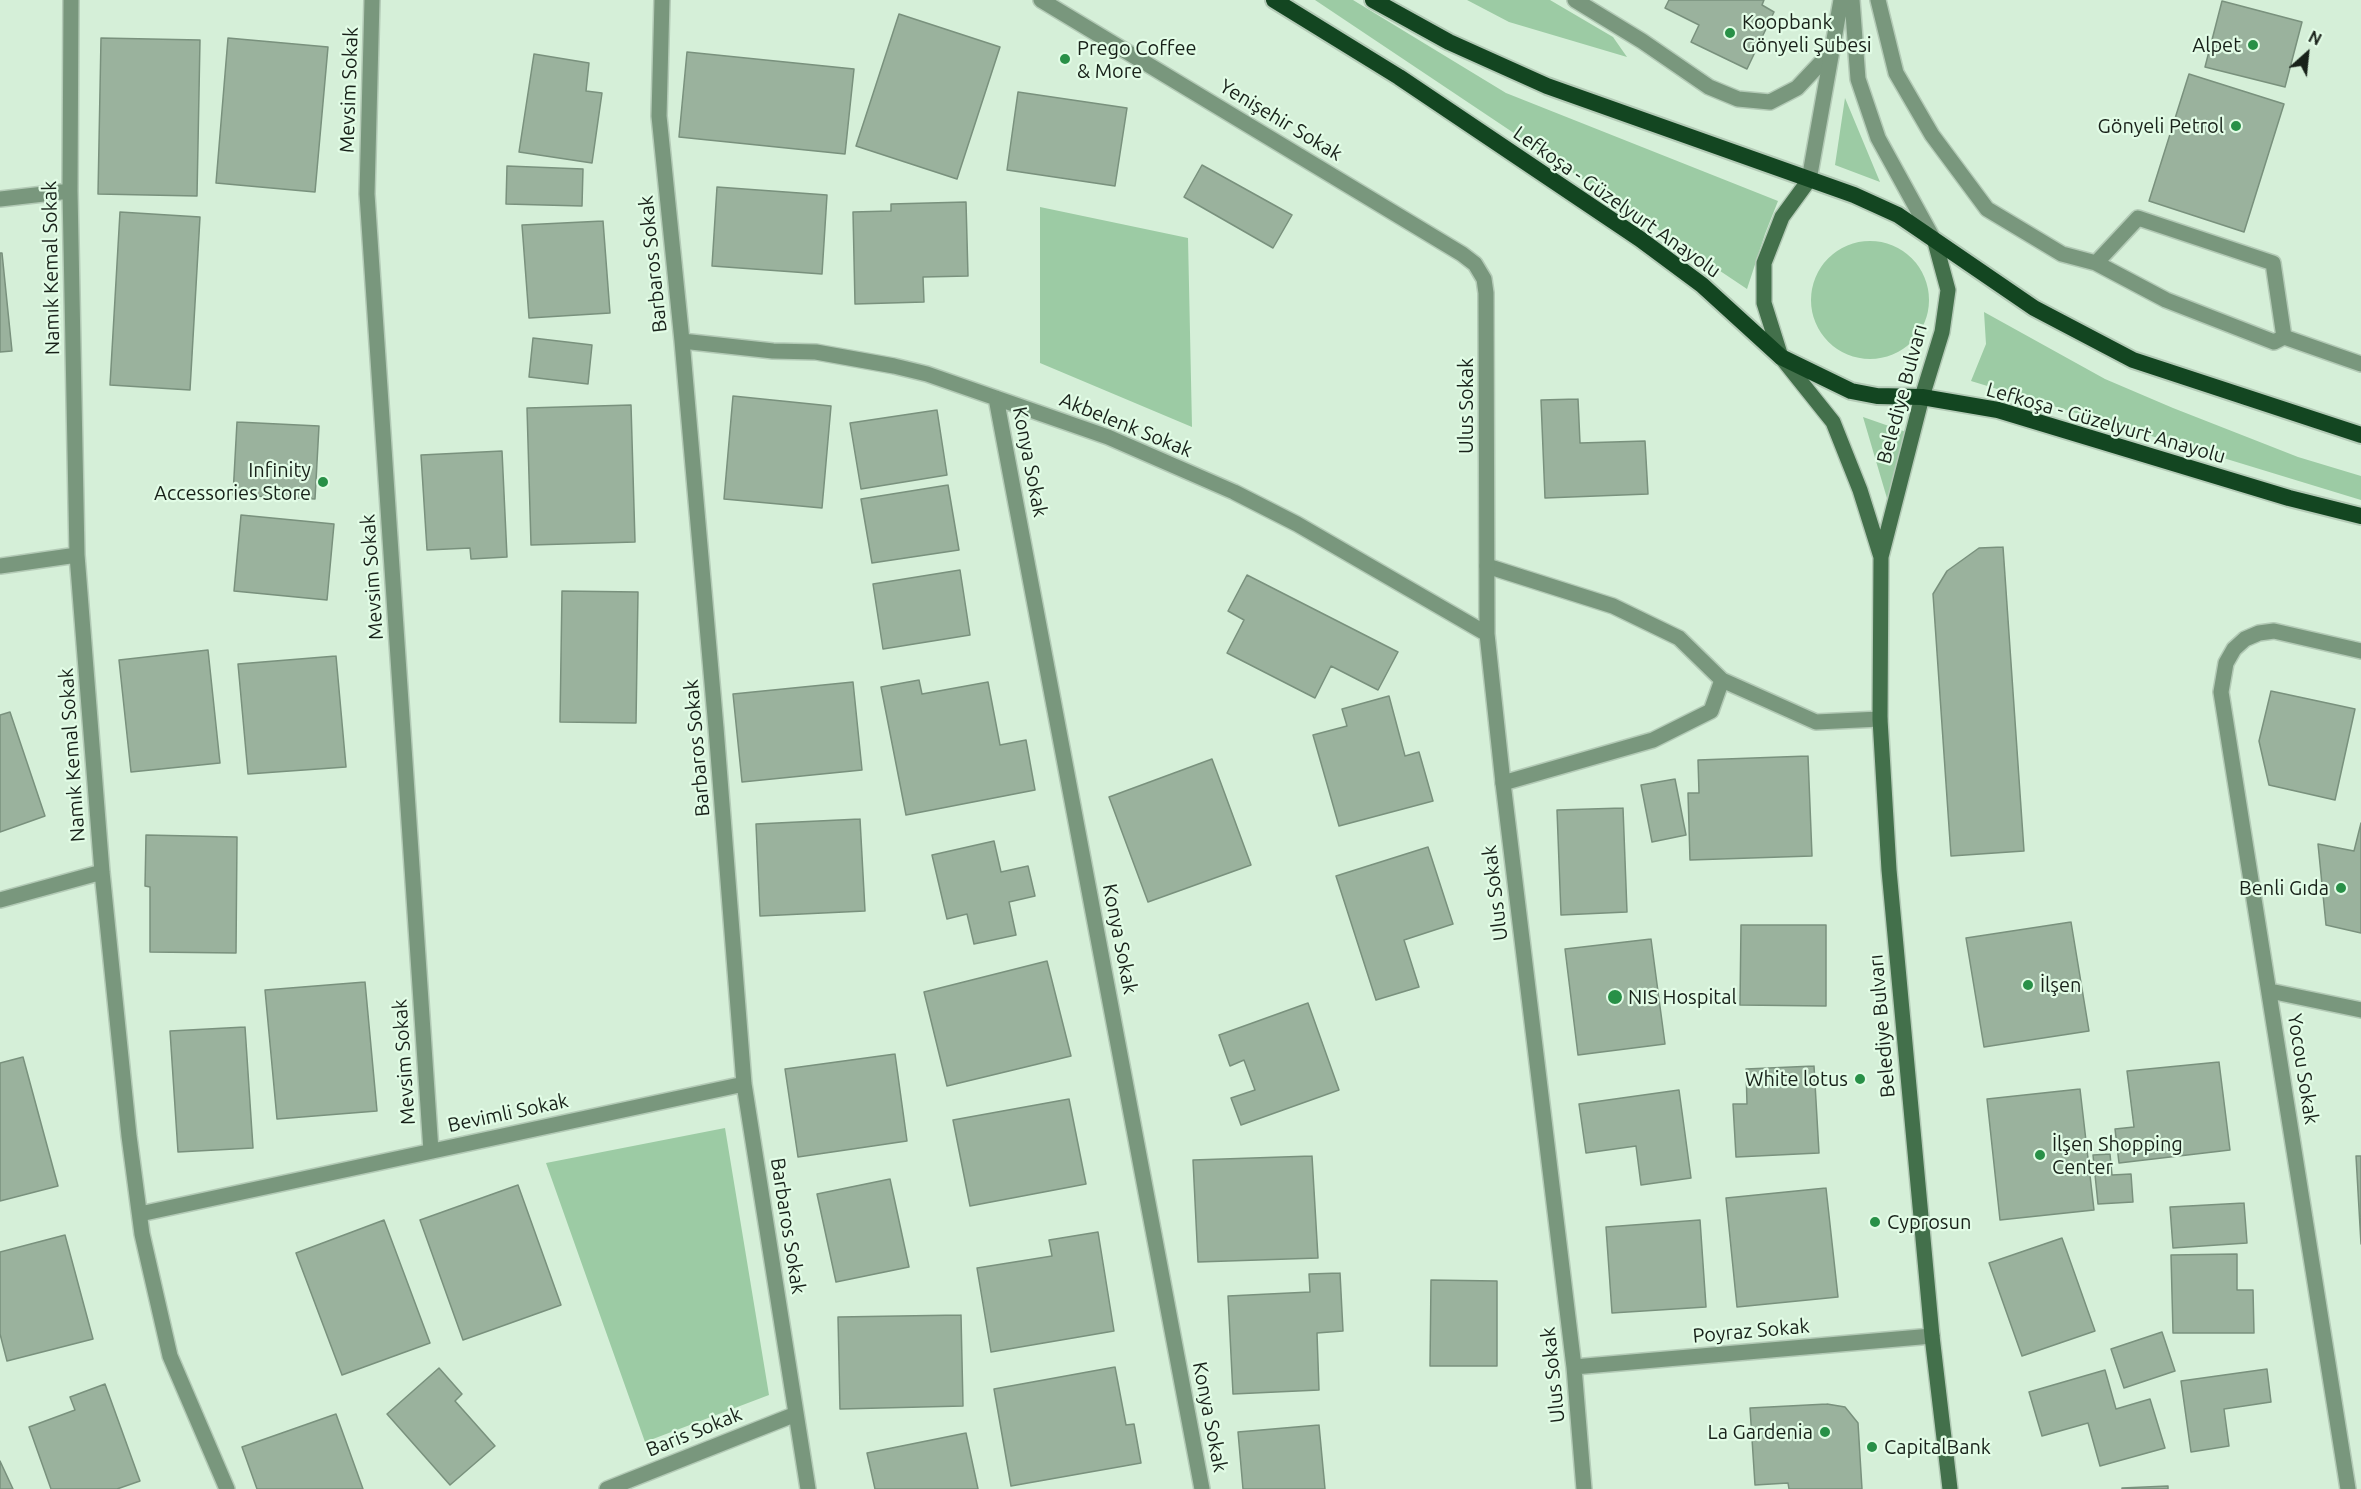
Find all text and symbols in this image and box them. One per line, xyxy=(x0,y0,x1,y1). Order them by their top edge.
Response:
place label: Koopbank Gönyeli Şubesi xyxy=(1742,10,1872,57)
north arrow xyxy=(2277,24,2337,84)
marker: Koopbank Gönyeli Şubesi xyxy=(1723,26,1737,40)
street label: Mevsim Sokak xyxy=(335,27,363,153)
text: N xyxy=(2306,27,2325,49)
place label: Alpet xyxy=(2192,33,2241,57)
place label: Prego Coffee & More xyxy=(1077,36,1197,83)
marker: Alpet xyxy=(2246,38,2260,52)
marker: Prego Coffee & More xyxy=(1058,52,1072,66)
street label: Yenişehir Sokak xyxy=(1215,74,1347,166)
place label: Gönyeli Petrol xyxy=(2098,114,2224,138)
marker: Gönyeli Petrol xyxy=(2229,119,2243,133)
street label: Lefkoşa - Güzelyurt Anayolu xyxy=(1509,121,1725,283)
street label: Namık Kemal Sokak xyxy=(37,181,65,355)
street label: Barbaros Sokak xyxy=(634,194,672,334)
street label: Belediye Bulvarı xyxy=(1872,322,1932,466)
street label: Ulus Sokak xyxy=(1454,358,1478,454)
street label: Lefkoşa - Güzelyurt Anayolu xyxy=(1984,377,2228,469)
street label: Akbelenk Sokak xyxy=(1056,387,1196,463)
street label: Konya Sokak xyxy=(1008,405,1052,519)
place label: Infinity Accessories Store xyxy=(154,458,311,505)
marker: Infinity Accessories Store xyxy=(316,475,330,489)
street label: Mevsim Sokak xyxy=(356,513,388,641)
street label: Namık Kemal Sokak xyxy=(54,667,90,843)
street label: Barbaros Sokak xyxy=(679,678,715,818)
street label: Ulus Sokak xyxy=(1477,844,1513,942)
place label: Benli Gıda xyxy=(2239,876,2329,900)
marker: Benli Gıda xyxy=(2334,881,2348,895)
street label: Konya Sokak xyxy=(1098,882,1142,996)
street label: Belediye Bulvarı xyxy=(1864,953,1900,1099)
place label: İlşen xyxy=(2040,973,2081,997)
marker: İlşen xyxy=(2021,978,2035,992)
place label: NIS Hospital xyxy=(1628,985,1737,1009)
marker: NIS Hospital xyxy=(1606,988,1624,1006)
street label: Mevsim Sokak xyxy=(388,998,420,1126)
street label: Yocou Sokak xyxy=(2282,1012,2324,1126)
place label: White lotus xyxy=(1745,1067,1848,1091)
marker: White lotus xyxy=(1853,1072,1867,1086)
street label: Bevimli Sokak xyxy=(445,1088,571,1138)
place label: İlşen Shopping Center xyxy=(2052,1132,2183,1179)
marker: İlşen Shopping Center xyxy=(2033,1148,2047,1162)
street label: Barbaros Sokak xyxy=(765,1156,811,1296)
place label: Cyprosun xyxy=(1887,1210,1971,1234)
marker: Cyprosun xyxy=(1868,1215,1882,1229)
street label: Poyraz Sokak xyxy=(1692,1314,1810,1348)
street label: Ulus Sokak xyxy=(1536,1326,1570,1424)
street label: Konya Sokak xyxy=(1188,1360,1232,1474)
street label: Baris Sokak xyxy=(643,1402,745,1462)
place label: La Gardenia xyxy=(1708,1420,1813,1444)
marker: La Gardenia xyxy=(1818,1425,1832,1439)
place label: CapitalBank xyxy=(1884,1435,1991,1459)
marker: CapitalBank xyxy=(1865,1440,1879,1454)

